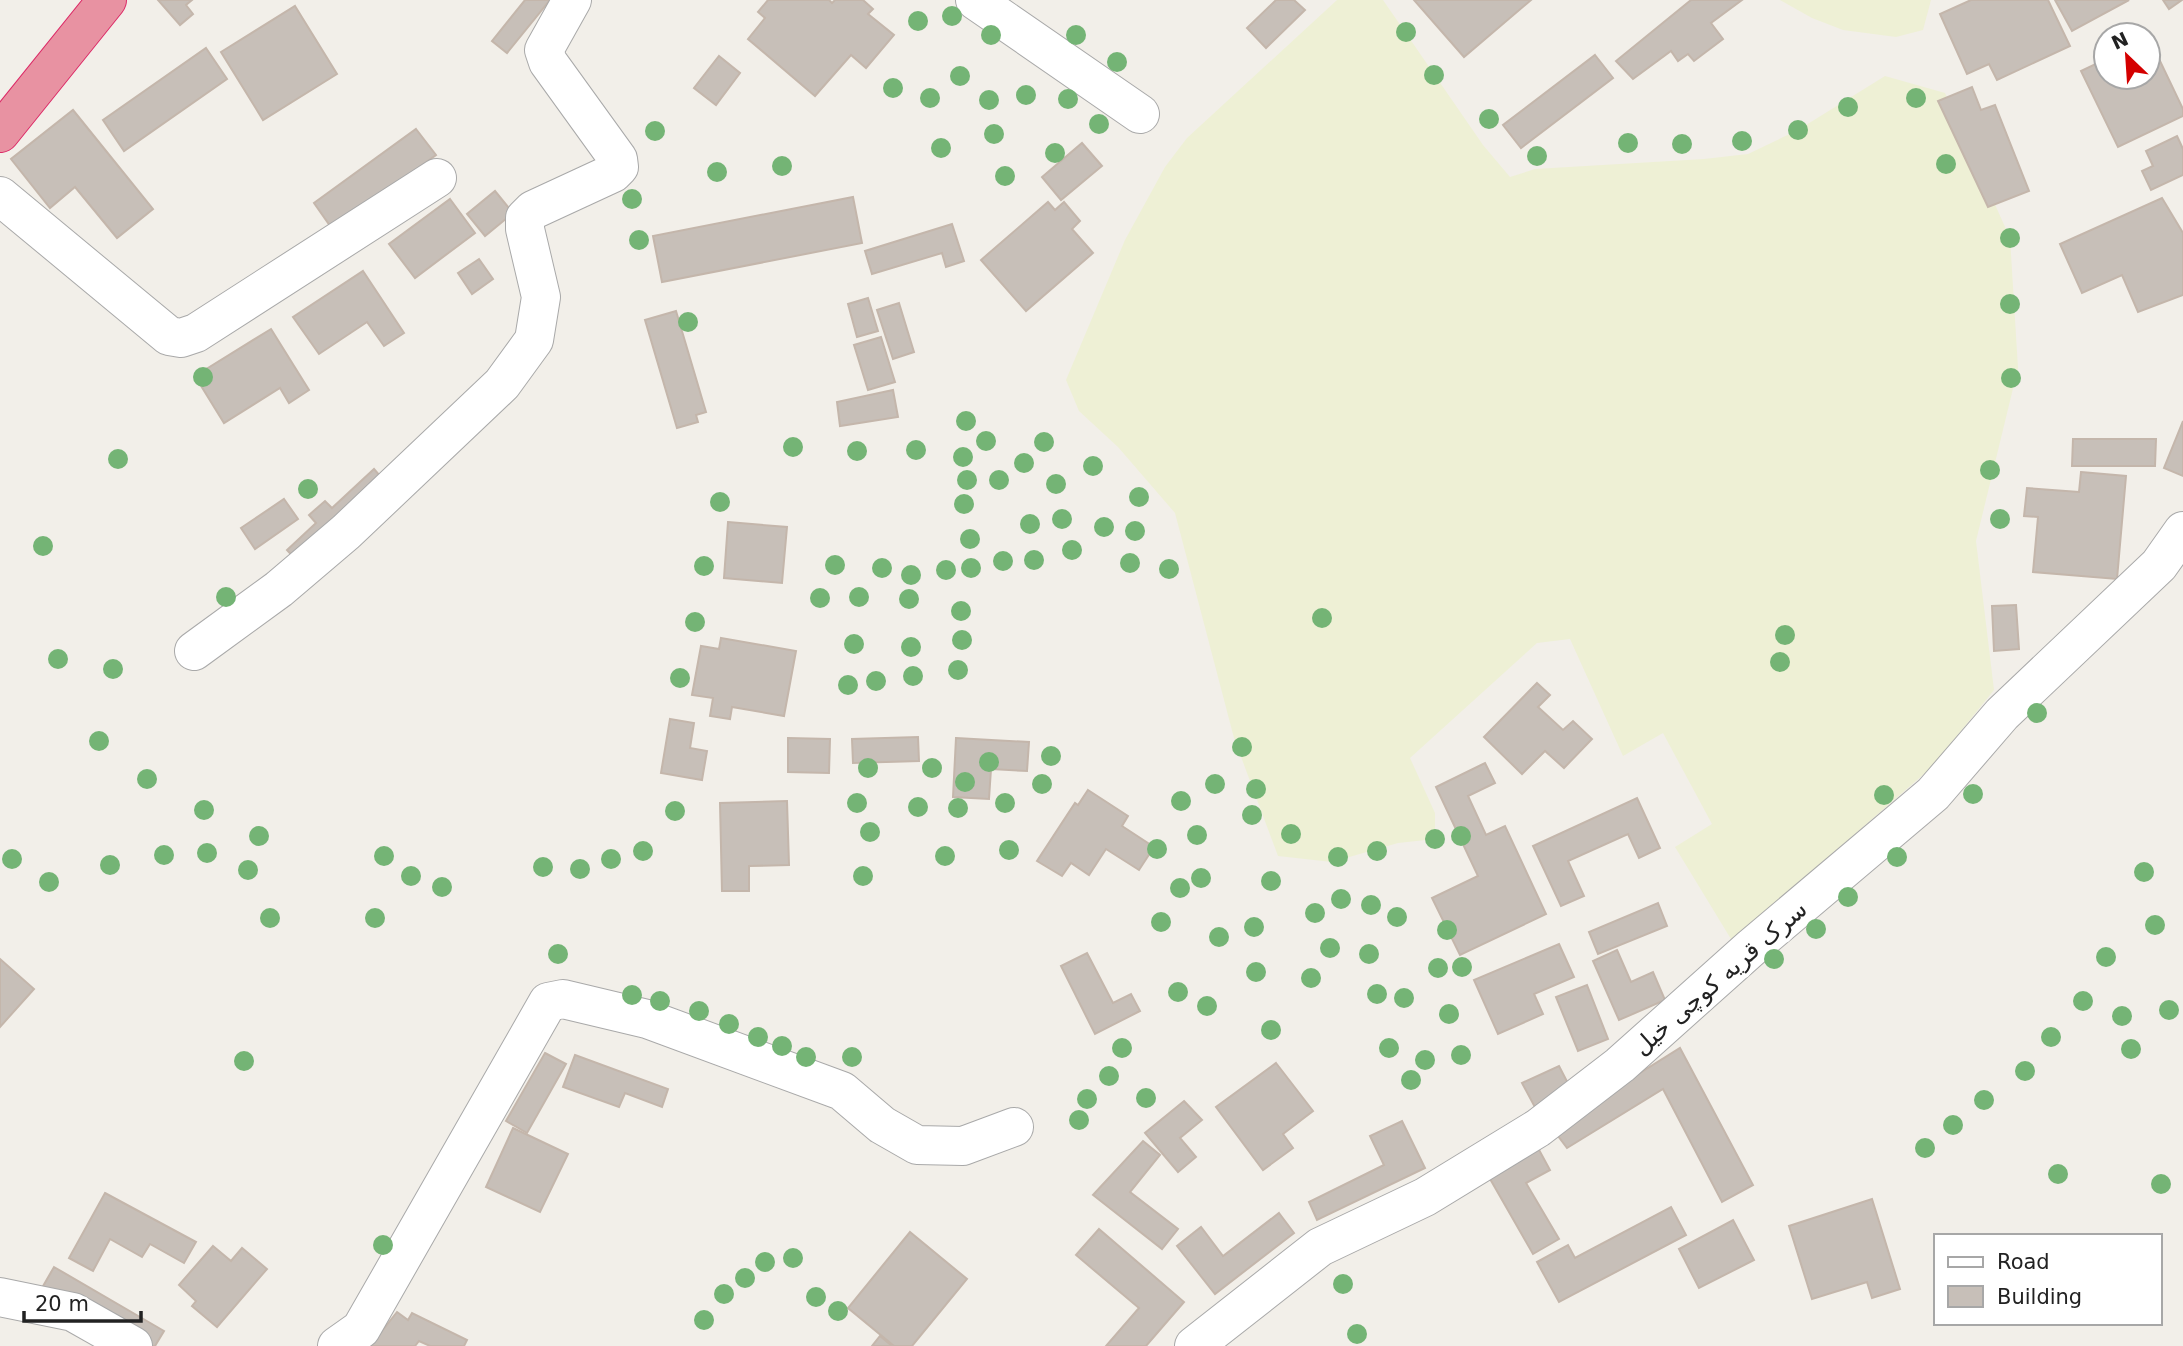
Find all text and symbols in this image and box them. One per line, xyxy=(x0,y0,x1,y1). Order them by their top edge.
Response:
north arrow xyxy=(2092,21,2162,91)
text: N xyxy=(2108,27,2132,54)
street label: سرک قریه کوچی خیل xyxy=(1627,895,1813,1061)
legend xyxy=(1934,1234,2162,1325)
text: Road xyxy=(1997,1250,2050,1274)
scale bar xyxy=(24,1280,142,1324)
text: Building xyxy=(1997,1285,2082,1309)
text: 20 m xyxy=(35,1292,89,1316)

